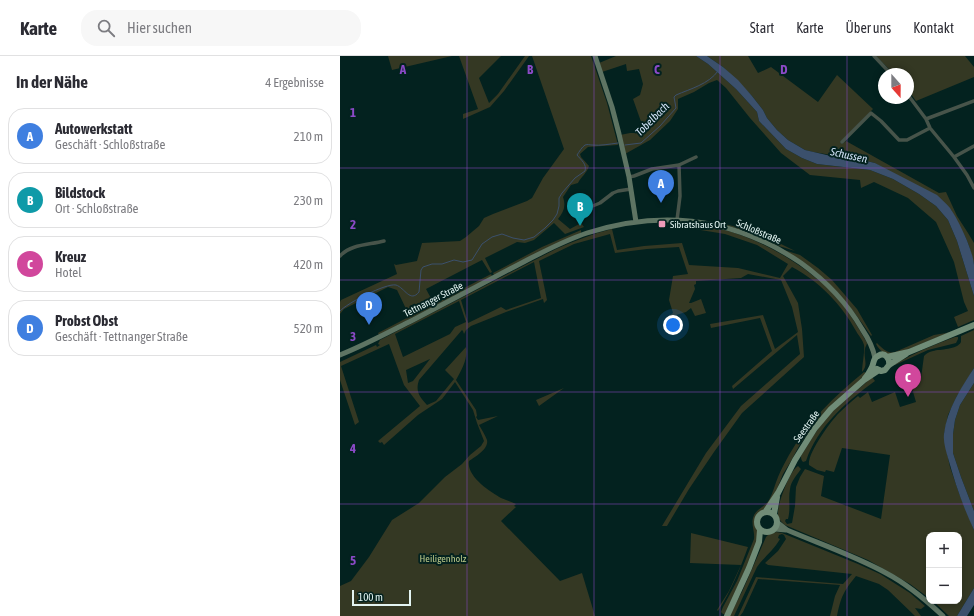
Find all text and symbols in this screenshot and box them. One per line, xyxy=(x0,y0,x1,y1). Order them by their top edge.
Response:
search box xyxy=(81,10,361,46)
text: Karte xyxy=(20,17,57,39)
icon: search xyxy=(95,17,117,39)
text: Hier suchen xyxy=(127,19,192,36)
text: Start xyxy=(750,20,774,36)
text: Karte xyxy=(796,20,824,36)
text: Über uns xyxy=(846,20,891,36)
text: Kontakt xyxy=(913,20,954,36)
text: A xyxy=(399,62,407,77)
text: B xyxy=(527,62,534,77)
text: C xyxy=(654,62,660,77)
text: D xyxy=(780,62,788,77)
north arrow xyxy=(878,68,914,104)
text: In der Nähe xyxy=(16,72,88,92)
text: 4 Ergebnisse xyxy=(265,75,324,90)
water label: Tobelbach xyxy=(633,99,672,138)
text: 1 xyxy=(350,105,356,120)
text: Autowerkstatt xyxy=(55,120,133,137)
text: A xyxy=(27,129,33,144)
text: 210 m xyxy=(294,129,323,144)
text: Geschäft · Schloßstraße xyxy=(55,137,165,152)
water label: Schussen xyxy=(828,145,869,165)
pin: A xyxy=(648,170,674,203)
text: Bildstock xyxy=(55,184,105,201)
text: B xyxy=(27,193,33,208)
text: 230 m xyxy=(294,193,323,208)
pin: B xyxy=(567,193,593,226)
text: Ort · Schloßstraße xyxy=(55,201,138,216)
text: 2 xyxy=(350,217,356,232)
street label: Schloßstraße xyxy=(735,217,783,246)
marker: Sibratshaus Ort xyxy=(657,219,667,229)
place label: Sibratshaus Ort xyxy=(670,219,726,230)
text: Kreuz xyxy=(55,248,86,265)
text: C xyxy=(27,257,33,272)
text: 420 m xyxy=(294,257,323,272)
text: Hotel xyxy=(55,265,82,280)
street label: Tettnanger Straße xyxy=(402,280,465,319)
pin: D xyxy=(356,292,382,325)
text: Probst Obst xyxy=(55,312,118,329)
your location xyxy=(663,315,683,335)
text: D xyxy=(26,321,34,336)
text: 520 m xyxy=(294,321,323,336)
text: Geschäft · Tettnanger Straße xyxy=(55,329,188,344)
text: 3 xyxy=(350,329,356,344)
pin: C xyxy=(895,364,921,397)
street label: Seestraße xyxy=(791,408,822,444)
text: 4 xyxy=(349,441,356,456)
map controls xyxy=(926,532,962,604)
button: + xyxy=(926,532,962,568)
text: 5 xyxy=(350,553,356,568)
park label: Heiligenholz xyxy=(420,553,467,564)
button: − xyxy=(926,568,962,604)
scale bar xyxy=(352,588,411,607)
text: 100 m xyxy=(358,591,383,603)

